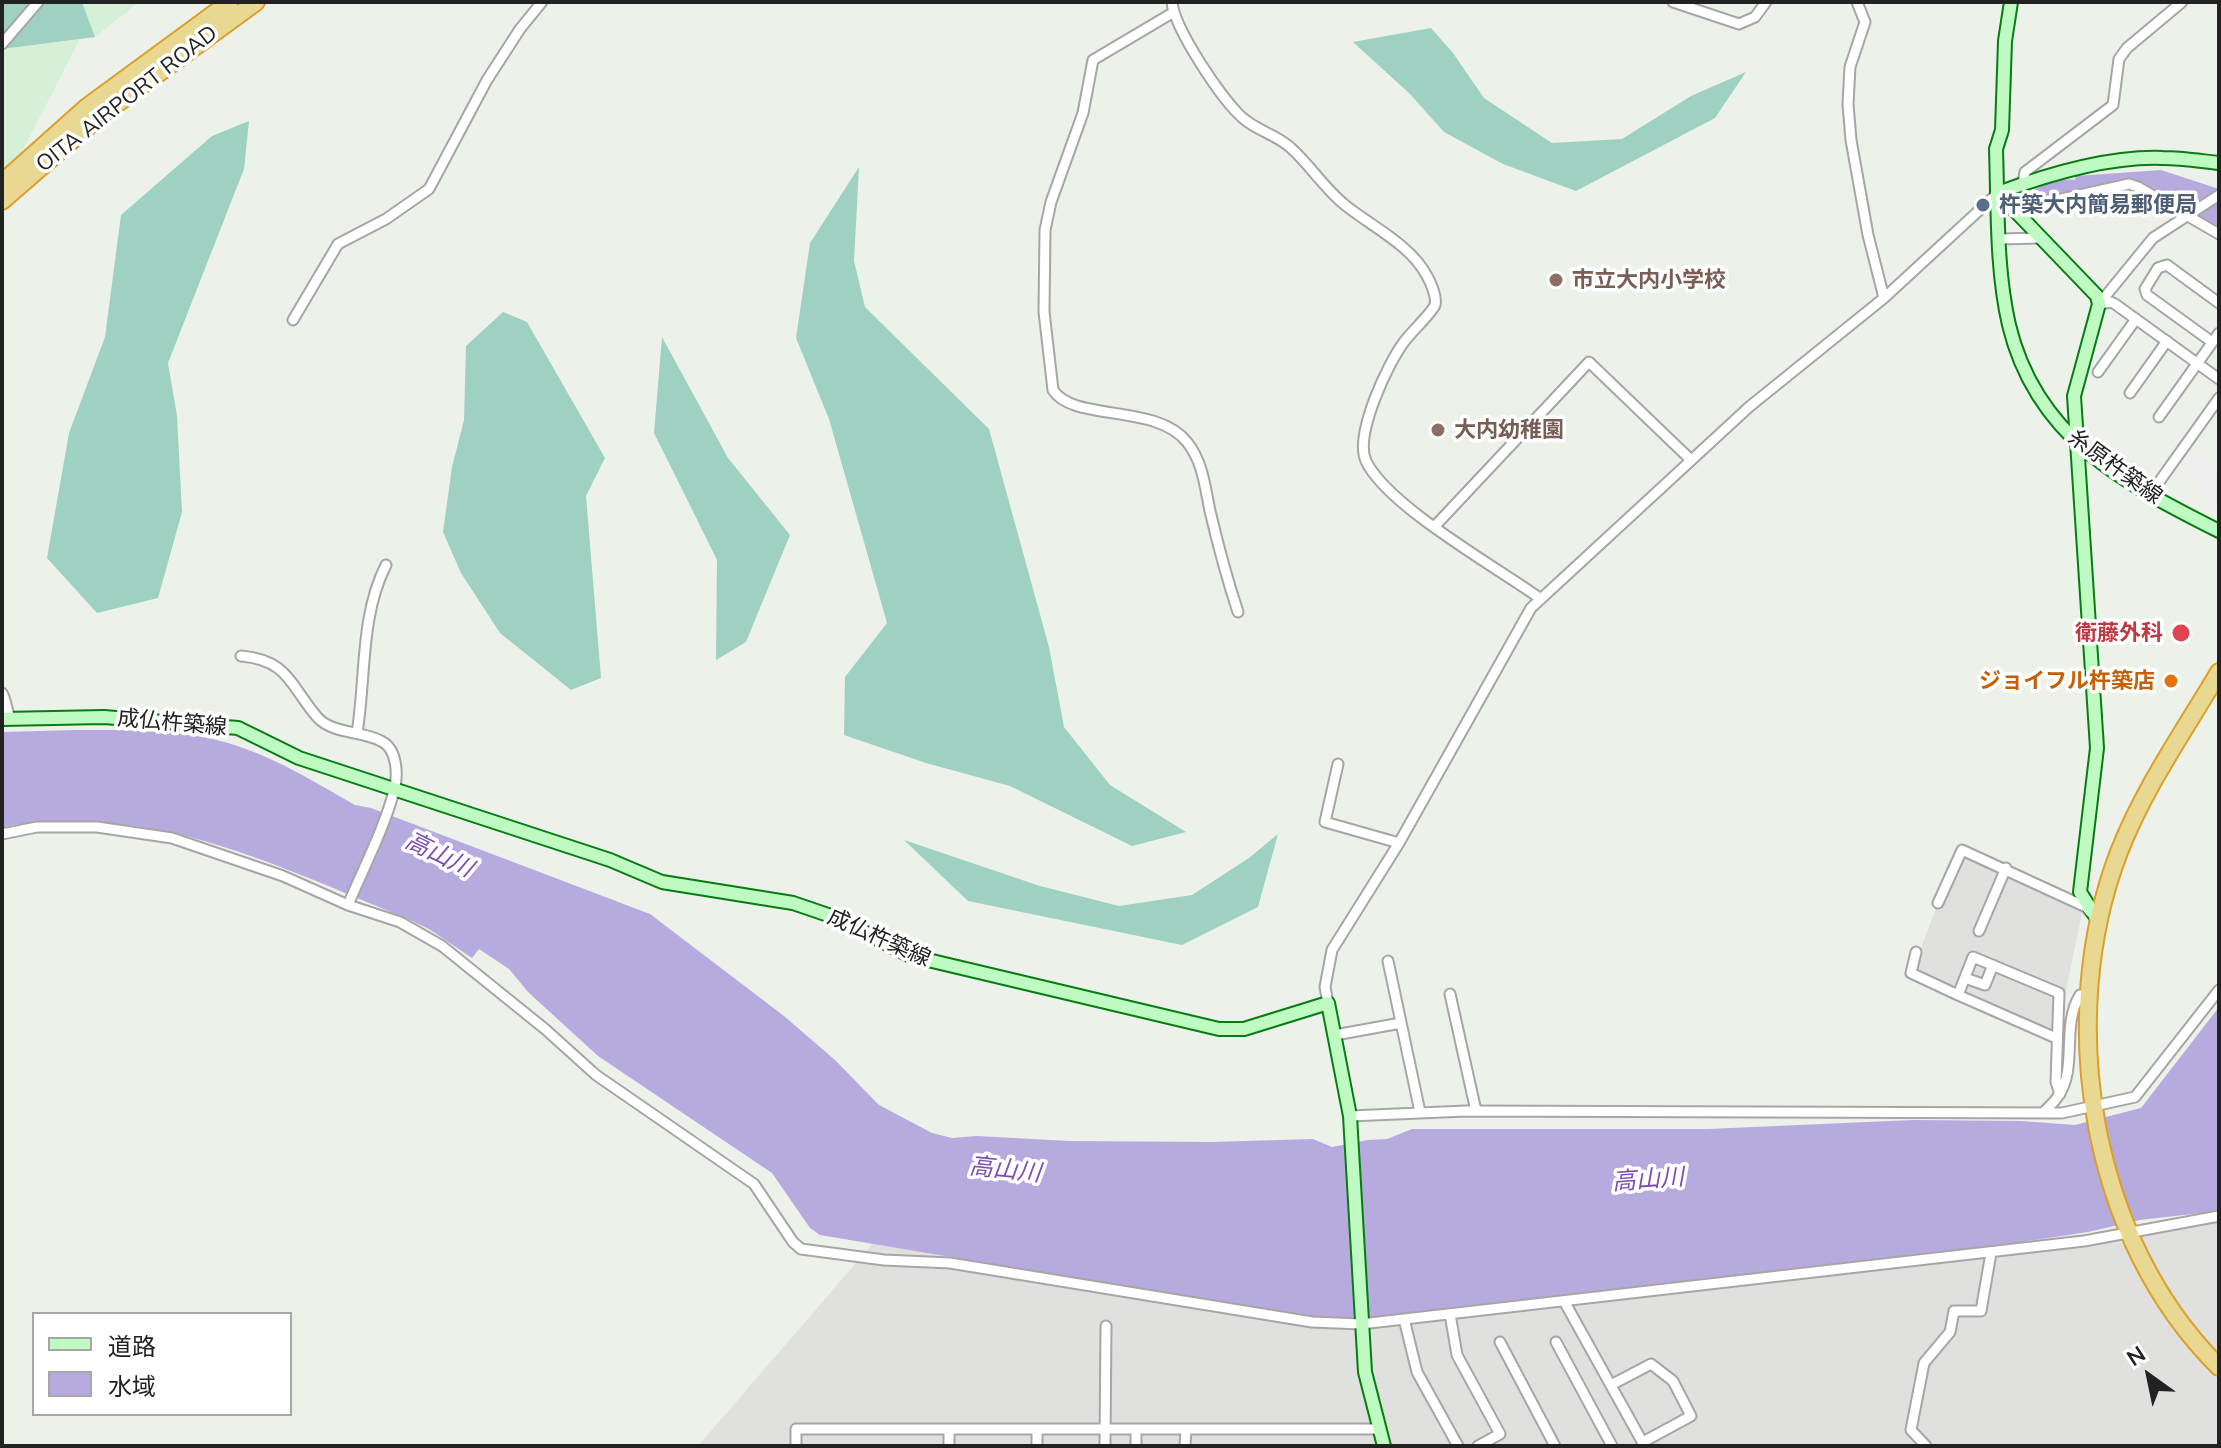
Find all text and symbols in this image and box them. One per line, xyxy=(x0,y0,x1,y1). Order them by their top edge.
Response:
street label: OITA AIRPORT ROAD xyxy=(31,20,223,178)
place label: 杵築大内簡易郵便局 xyxy=(1999,192,2197,218)
marker: 杵築大内簡易郵便局 xyxy=(1974,196,1992,214)
place label: 市立大内小学校 xyxy=(1572,267,1726,293)
marker: 市立大内小学校 xyxy=(1547,271,1565,289)
place label: 大内幼稚園 xyxy=(1454,417,1564,443)
marker: 大内幼稚園 xyxy=(1429,421,1447,439)
street label: 糸原杵築線 xyxy=(2063,424,2167,510)
place label: 衛藤外科 xyxy=(2075,620,2163,646)
marker: 衛藤外科 xyxy=(2170,622,2192,644)
place label: ジョイフル杵築店 xyxy=(1979,668,2155,694)
marker: ジョイフル杵築店 xyxy=(2162,672,2180,690)
street label: 成仏杵築線 xyxy=(116,705,228,741)
water label: 高山川 xyxy=(400,826,478,884)
street label: 成仏杵築線 xyxy=(823,904,935,972)
water label: 高山川 xyxy=(968,1152,1042,1188)
water label: 高山川 xyxy=(1611,1163,1685,1197)
legend xyxy=(32,1312,292,1416)
text: 道路 xyxy=(108,1331,156,1361)
north arrow xyxy=(2109,1336,2189,1416)
text: N xyxy=(2121,1340,2151,1372)
text: 水域 xyxy=(108,1371,156,1401)

